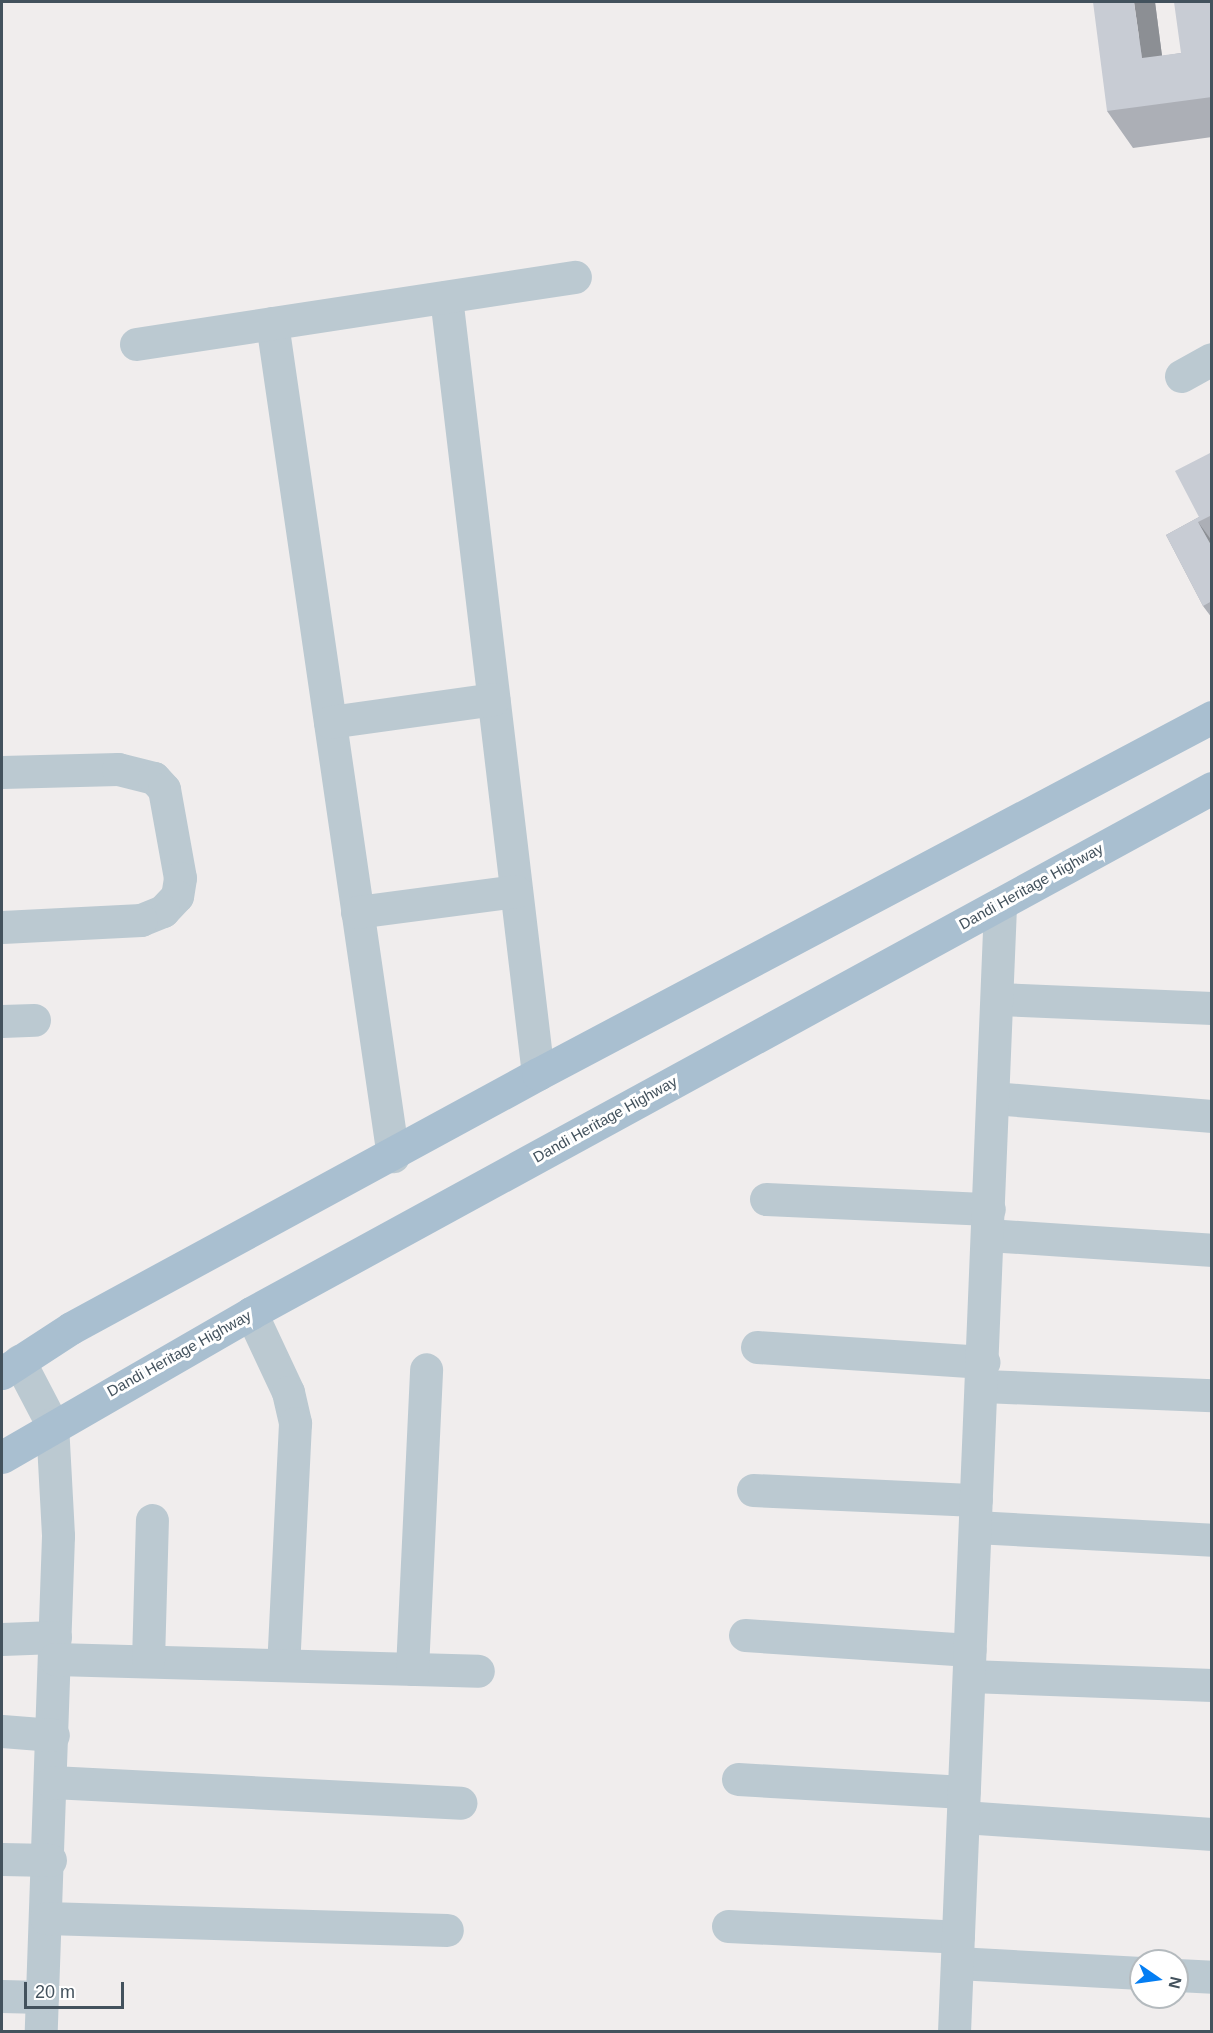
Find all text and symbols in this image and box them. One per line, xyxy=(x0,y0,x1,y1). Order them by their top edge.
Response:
street label: Dandi Heritage Highway xyxy=(956,839,1106,933)
street label: Dandi Heritage Highway xyxy=(530,1072,680,1166)
street label: Dandi Heritage Highway xyxy=(104,1306,254,1400)
north arrow xyxy=(1129,1949,1189,2009)
scale bar xyxy=(27,1970,128,2008)
text: N xyxy=(1165,1975,1185,1990)
text: 20 m xyxy=(35,1982,75,2002)

